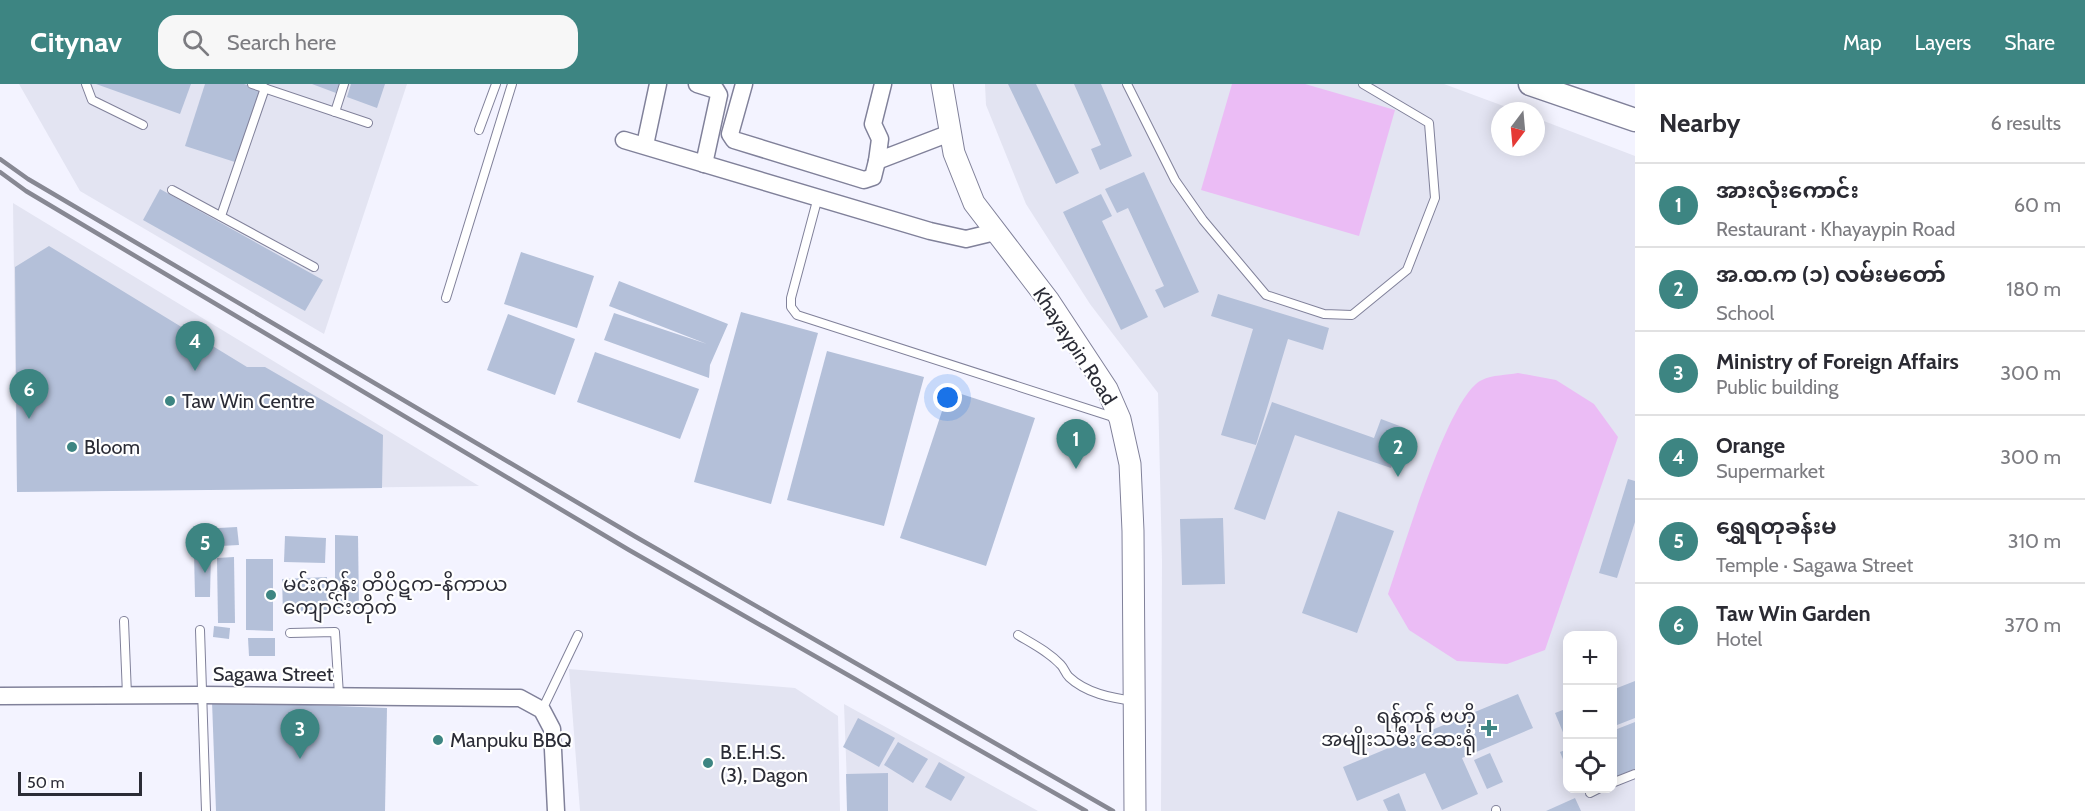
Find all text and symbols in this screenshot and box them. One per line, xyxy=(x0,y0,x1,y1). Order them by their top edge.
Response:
search box xyxy=(158,15,578,69)
text: Citynav xyxy=(30,25,122,59)
icon: search xyxy=(179,26,212,59)
text: Search here xyxy=(227,29,336,56)
text: Map xyxy=(1843,30,1882,55)
text: Layers xyxy=(1915,30,1971,55)
text: Share xyxy=(2004,30,2055,55)
north arrow xyxy=(1491,102,1545,156)
text: Nearby xyxy=(1659,107,1740,139)
text: 6 results xyxy=(1990,111,2061,135)
text: အားလုံးကောင်း xyxy=(1716,177,1859,204)
text: 1 xyxy=(1675,193,1682,217)
text: 60 m xyxy=(2014,193,2061,217)
text: Restaurant · Khayaypin Road xyxy=(1716,217,1955,241)
text: အ.ထ.က (၁) လမ်းမတော် xyxy=(1716,261,1946,288)
text: 2 xyxy=(1673,277,1684,301)
text: 180 m xyxy=(2006,277,2061,301)
street label: Khayaypin Road xyxy=(1028,283,1122,409)
text: School xyxy=(1716,301,1774,325)
pin: 4 xyxy=(176,322,214,371)
text: Ministry of Foreign Affairs xyxy=(1716,348,1959,375)
text: 3 xyxy=(1673,361,1684,385)
text: 300 m xyxy=(2000,361,2061,385)
pin: 6 xyxy=(9,370,48,419)
text: Public building xyxy=(1716,375,1838,399)
your location xyxy=(933,383,962,412)
place label: Taw Win Centre xyxy=(182,389,315,413)
marker: Taw Win Centre xyxy=(163,394,177,408)
pin: 1 xyxy=(1056,420,1096,469)
pin: 2 xyxy=(1378,428,1418,477)
text: Orange xyxy=(1716,432,1785,459)
place label: Bloom xyxy=(84,435,140,459)
marker: Bloom xyxy=(65,440,79,454)
text: 4 xyxy=(1672,445,1685,469)
text: 300 m xyxy=(2000,445,2061,469)
text: Supermarket xyxy=(1716,459,1825,483)
text: ရွှေရတုခန်းမ xyxy=(1716,513,1837,540)
pin: 5 xyxy=(186,524,224,573)
text: 5 xyxy=(1673,529,1684,553)
text: 310 m xyxy=(2008,529,2061,553)
text: Temple · Sagawa Street xyxy=(1716,553,1913,577)
place label: မင်းကွန်း တိပိဋက-နိကာယ ကျောင်းတိုက် xyxy=(283,570,508,624)
marker: မင်းကွန်း တိပိဋက-နိကာယ ကျောင်းတိုက် xyxy=(264,588,278,602)
text: Taw Win Garden xyxy=(1716,600,1871,627)
text: 6 xyxy=(1673,613,1684,637)
text: 370 m xyxy=(2004,613,2061,637)
text: Hotel xyxy=(1716,627,1762,651)
map controls xyxy=(1563,631,1617,793)
button: + xyxy=(1563,631,1617,685)
street label: Sagawa Street xyxy=(213,662,334,686)
button: − xyxy=(1563,685,1617,739)
place label: ရန်ကုန် ဗဟို အမျိုးသမီး ဆေးရုံ xyxy=(1321,702,1476,756)
pin: 3 xyxy=(280,710,320,759)
marker: ရန်ကုန် ဗဟို အမျိုးသမီး ဆေးရုံ xyxy=(1480,719,1498,737)
place label: Manpuku BBQ xyxy=(450,728,572,752)
marker: Manpuku BBQ xyxy=(431,733,445,747)
button: locate xyxy=(1563,739,1617,793)
place label: B.E.H.S. (3), Dagon xyxy=(720,740,808,787)
marker: B.E.H.S. (3), Dagon xyxy=(701,756,715,770)
scale bar xyxy=(18,769,142,796)
text: 50 m xyxy=(27,773,64,792)

